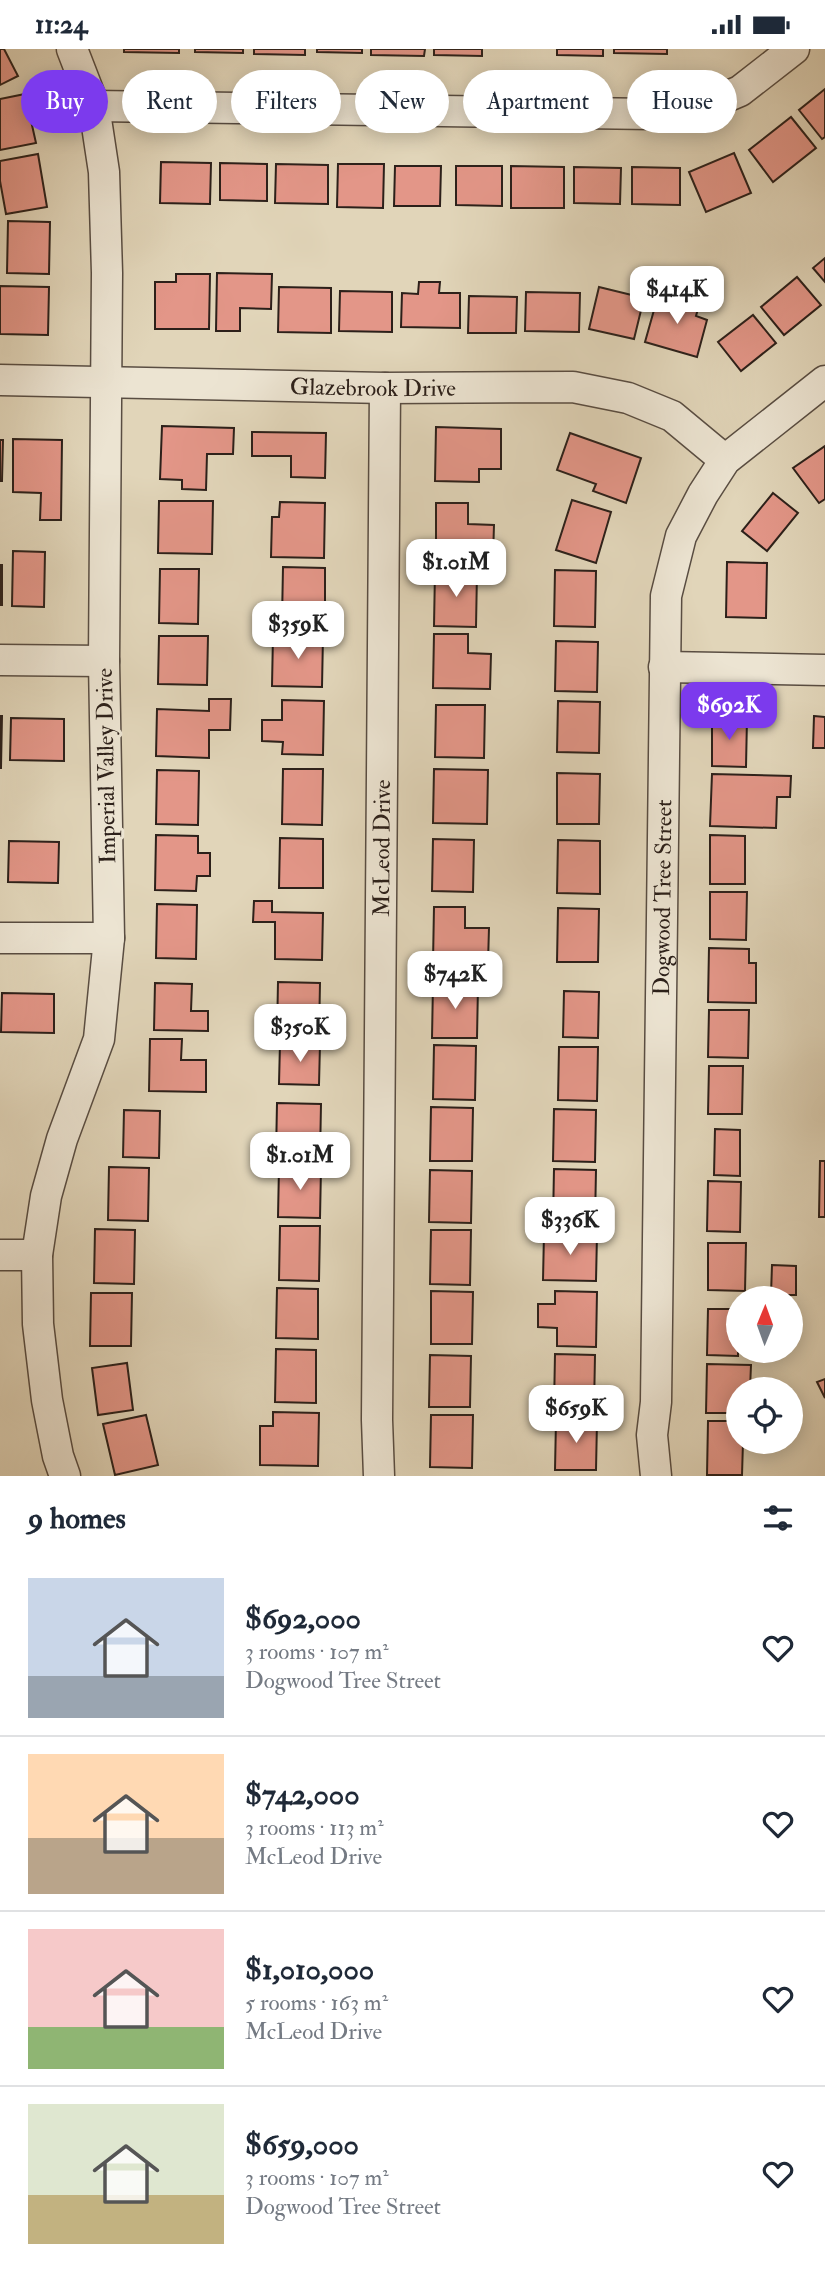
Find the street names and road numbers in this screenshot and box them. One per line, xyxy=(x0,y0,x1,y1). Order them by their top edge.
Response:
street label: Glazebrook Drive xyxy=(290,372,456,403)
street label: Imperial Valley Drive xyxy=(90,667,123,864)
street label: McLeod Drive xyxy=(366,779,396,917)
street label: Dogwood Tree Street xyxy=(647,799,678,996)

